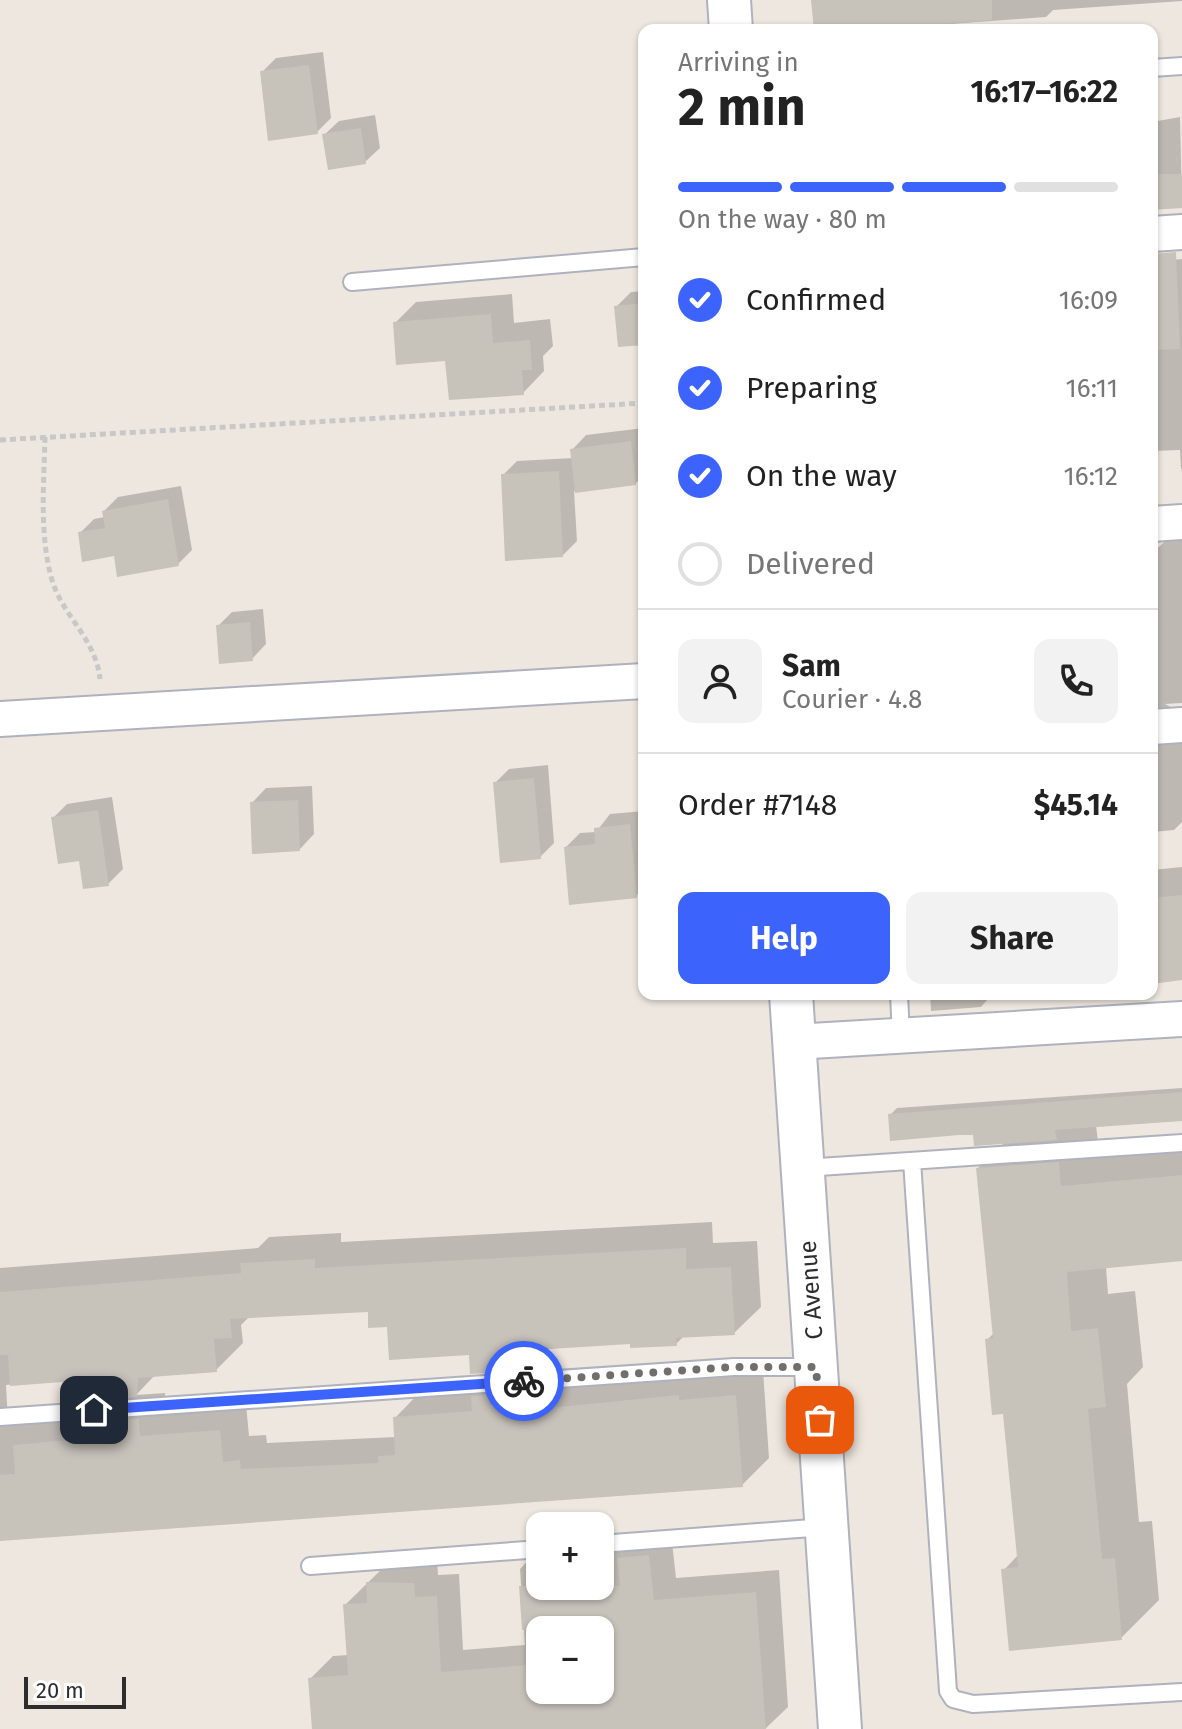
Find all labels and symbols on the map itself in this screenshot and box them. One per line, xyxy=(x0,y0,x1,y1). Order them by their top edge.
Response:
street label: C Avenue xyxy=(794,1239,828,1341)
courier xyxy=(484,1341,564,1421)
pin xyxy=(60,1376,128,1444)
pin xyxy=(786,1386,854,1454)
scale bar xyxy=(24,1673,126,1709)

